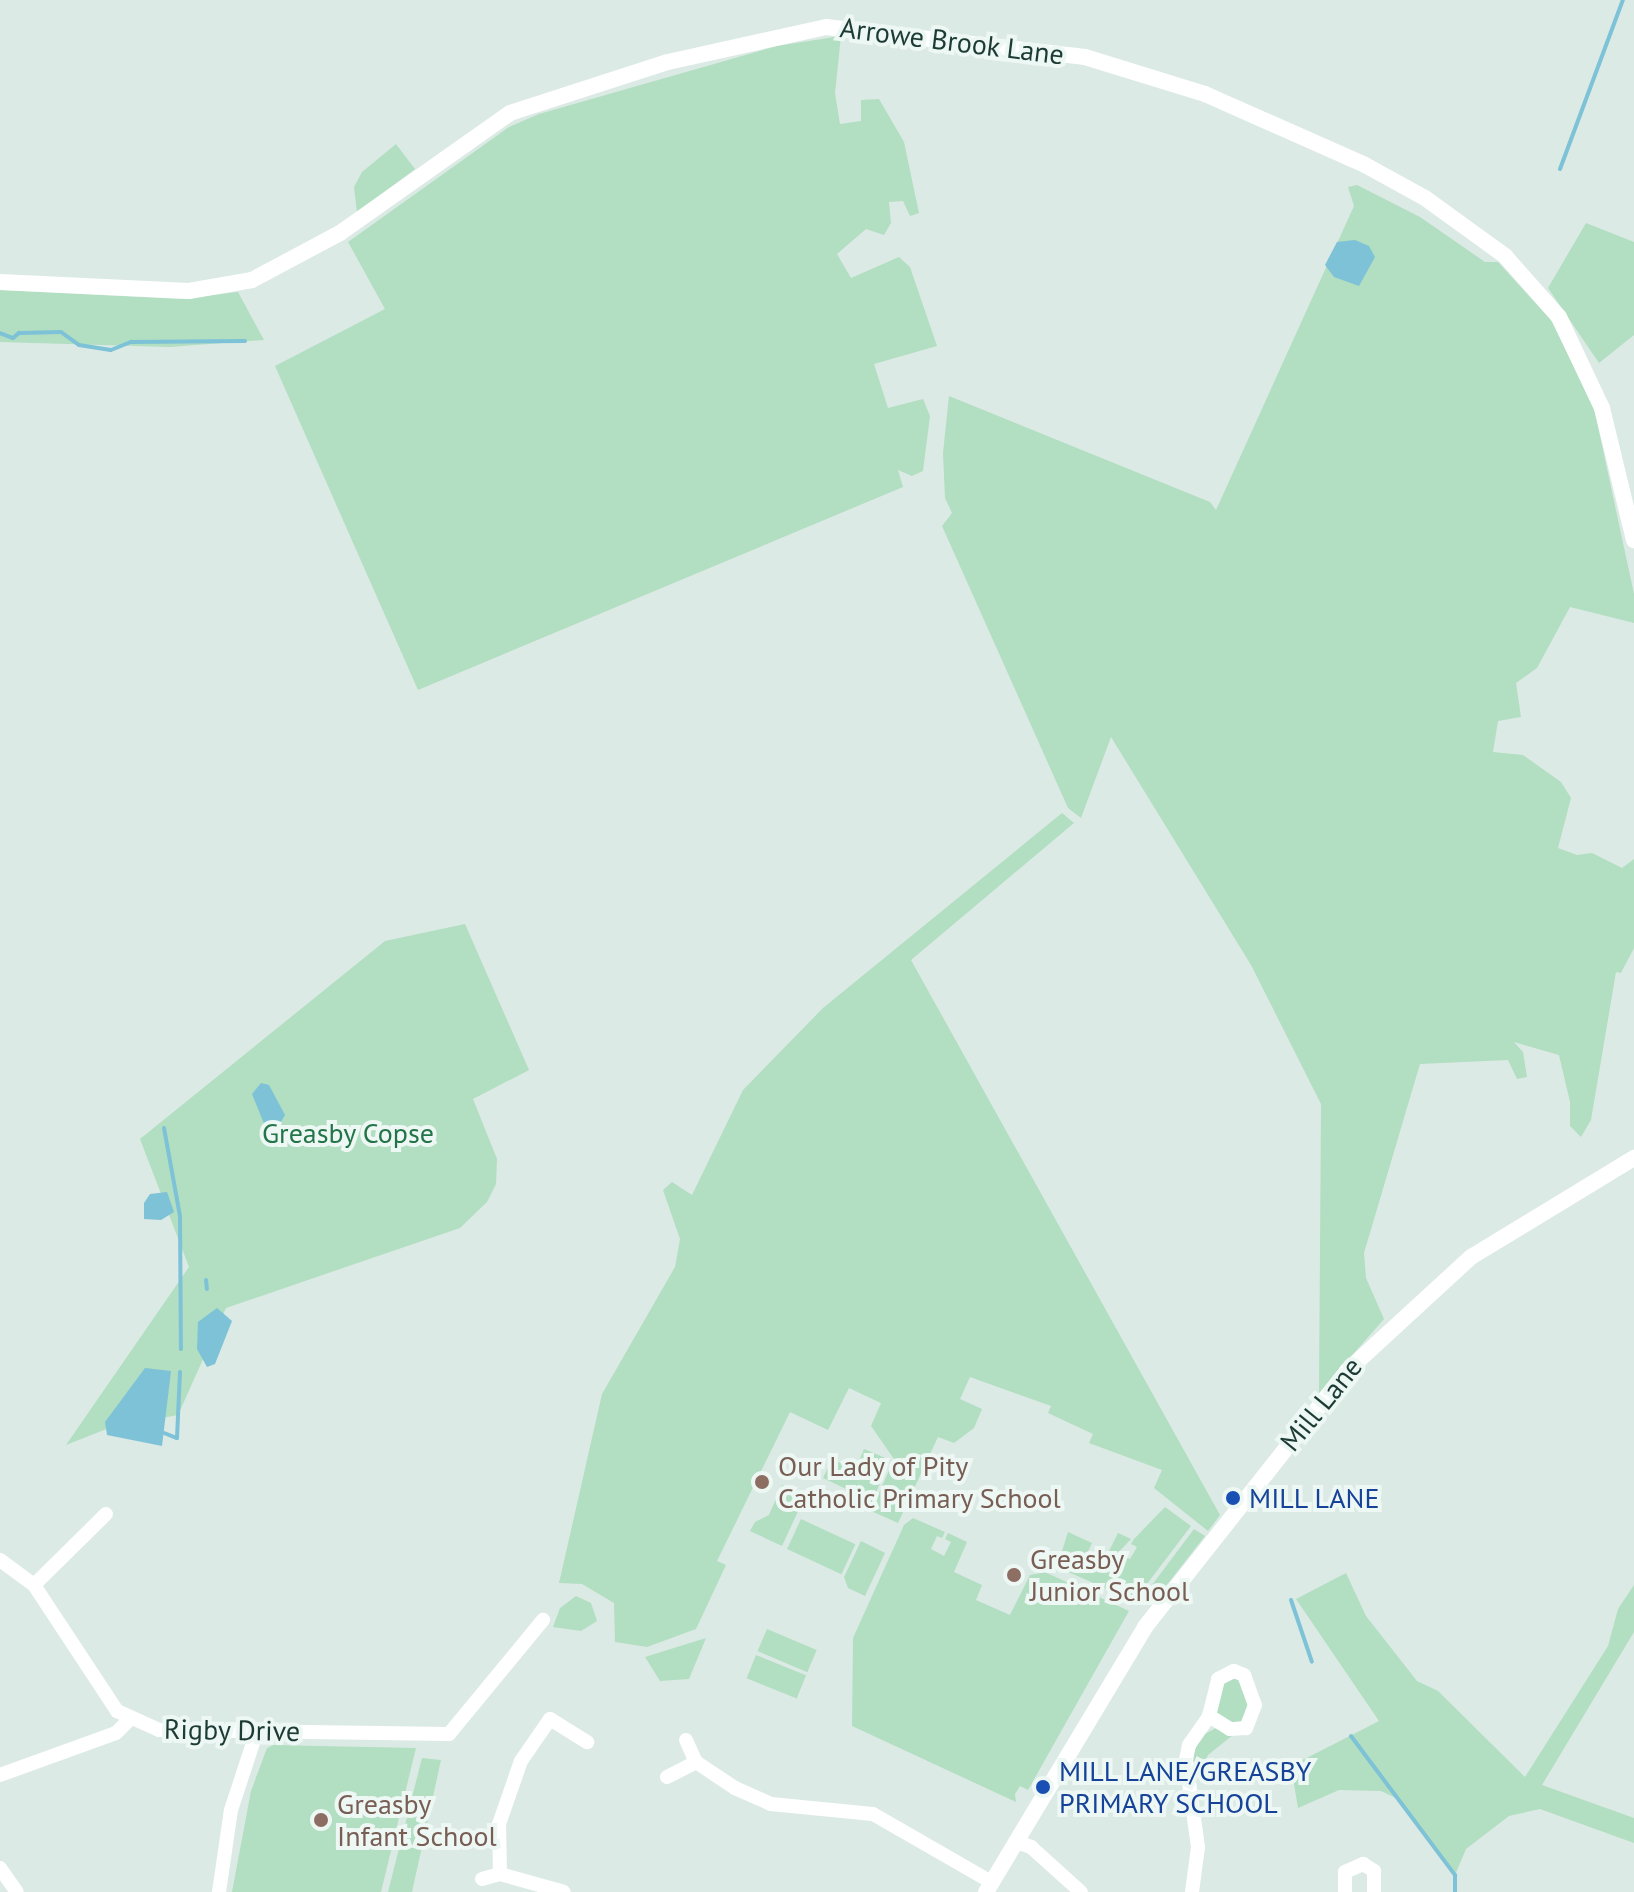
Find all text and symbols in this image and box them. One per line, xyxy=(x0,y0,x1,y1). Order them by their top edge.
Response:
street label: Arrowe Brook Lane xyxy=(838,11,1066,71)
park label: Greasby Copse xyxy=(261,1116,435,1150)
street label: Mill Lane xyxy=(1273,1350,1369,1458)
place label: Our Lady of Pity Catholic Primary School xyxy=(778,1449,1062,1515)
marker: Our Lady of Pity Catholic Primary School xyxy=(753,1473,771,1491)
place label: MILL LANE xyxy=(1249,1481,1381,1515)
marker: MILL LANE xyxy=(1224,1489,1242,1507)
place label: Greasby Junior School xyxy=(1030,1542,1189,1608)
marker: Greasby Junior School xyxy=(1005,1566,1023,1584)
street label: Rigby Drive xyxy=(163,1712,301,1748)
place label: MILL LANE/GREASBY PRIMARY SCHOOL xyxy=(1059,1754,1313,1820)
marker: MILL LANE/GREASBY PRIMARY SCHOOL xyxy=(1034,1778,1052,1796)
place label: Greasby Infant School xyxy=(337,1787,497,1853)
marker: Greasby Infant School xyxy=(312,1811,330,1829)

